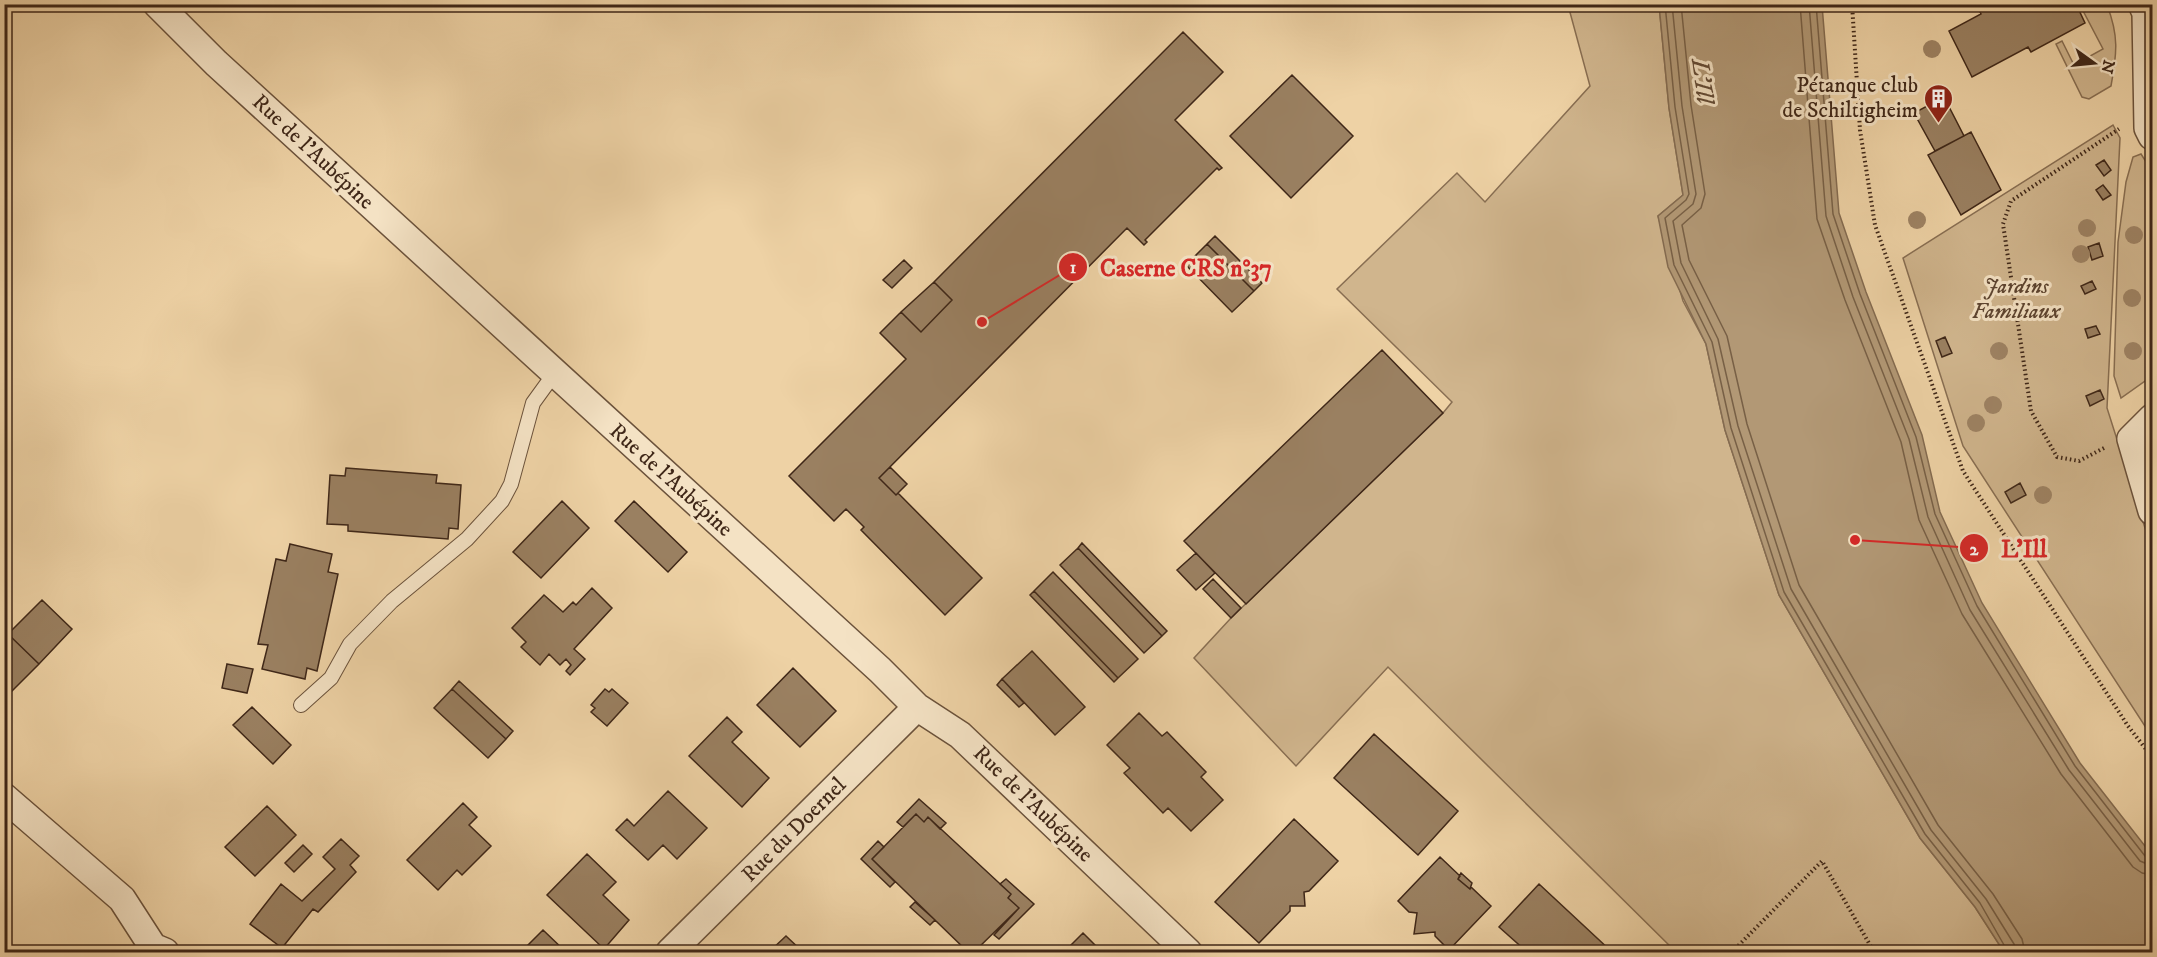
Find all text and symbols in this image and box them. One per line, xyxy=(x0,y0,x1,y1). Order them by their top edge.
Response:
north arrow xyxy=(2064,33,2124,93)
water label: L'Ill xyxy=(1684,55,1720,108)
text: N xyxy=(2096,58,2119,76)
place label: Pétanque club de Schiltigheim xyxy=(1782,72,1918,124)
building icon: Pétanque club de Schiltigheim xyxy=(1923,82,1955,124)
street label: Rue de l'Aubépine xyxy=(246,89,380,215)
callout: Caserne CRS n°37 xyxy=(1058,246,1284,288)
text: Caserne CRS n°37 xyxy=(1100,254,1272,284)
text: 1 xyxy=(1070,257,1077,279)
park label: Jardins Familiaux xyxy=(1972,273,2062,325)
street label: Rue de l'Aubépine xyxy=(604,418,738,542)
callout: L'Ill xyxy=(1959,527,2059,569)
text: L'Ill xyxy=(2001,535,2048,565)
text: 2 xyxy=(1970,539,1980,561)
street label: Rue de l'Aubépine xyxy=(967,740,1099,868)
street label: Rue du Doernel xyxy=(736,772,852,888)

